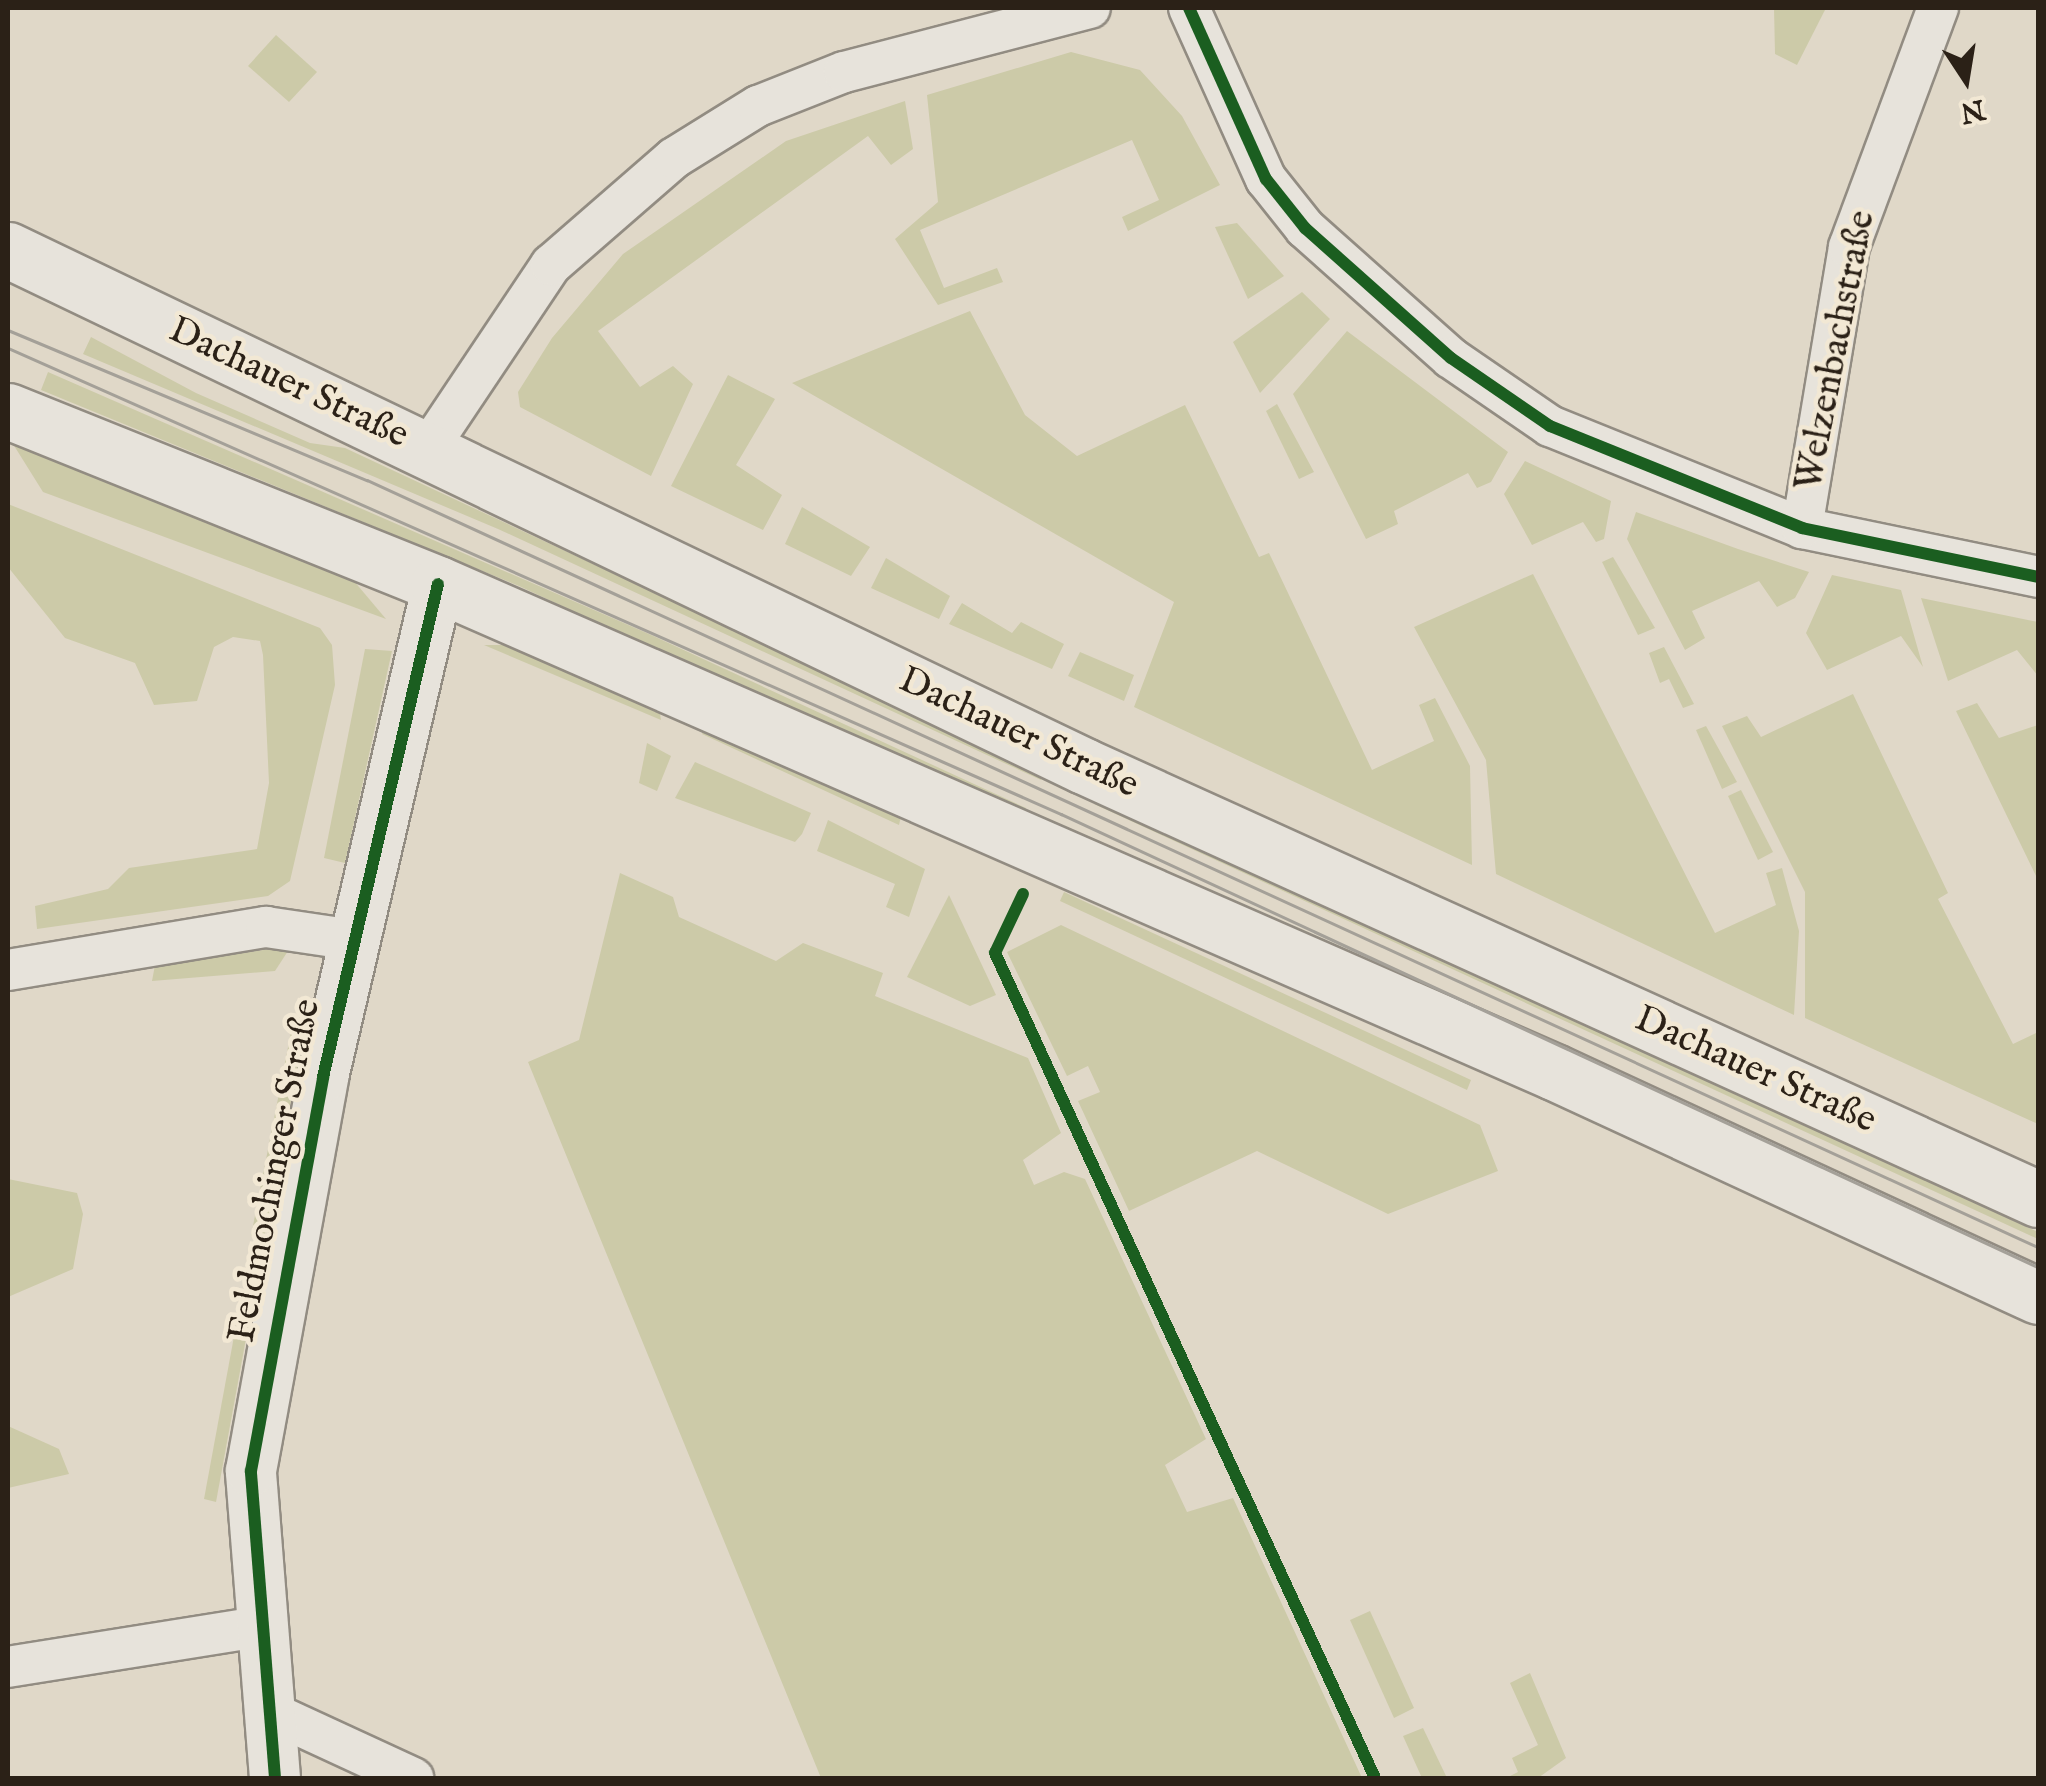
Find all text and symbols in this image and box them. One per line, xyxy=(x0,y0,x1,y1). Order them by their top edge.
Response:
north arrow xyxy=(1916,30,2016,130)
text: N xyxy=(1957,90,1988,129)
street label: Welzenbachstraße xyxy=(1787,207,1887,495)
street label: Dachauer Straße xyxy=(161,309,415,459)
street label: Dachauer Straße xyxy=(891,659,1145,809)
street label: Feldmochinger Straße xyxy=(220,996,332,1346)
street label: Dachauer Straße xyxy=(1627,997,1883,1145)

